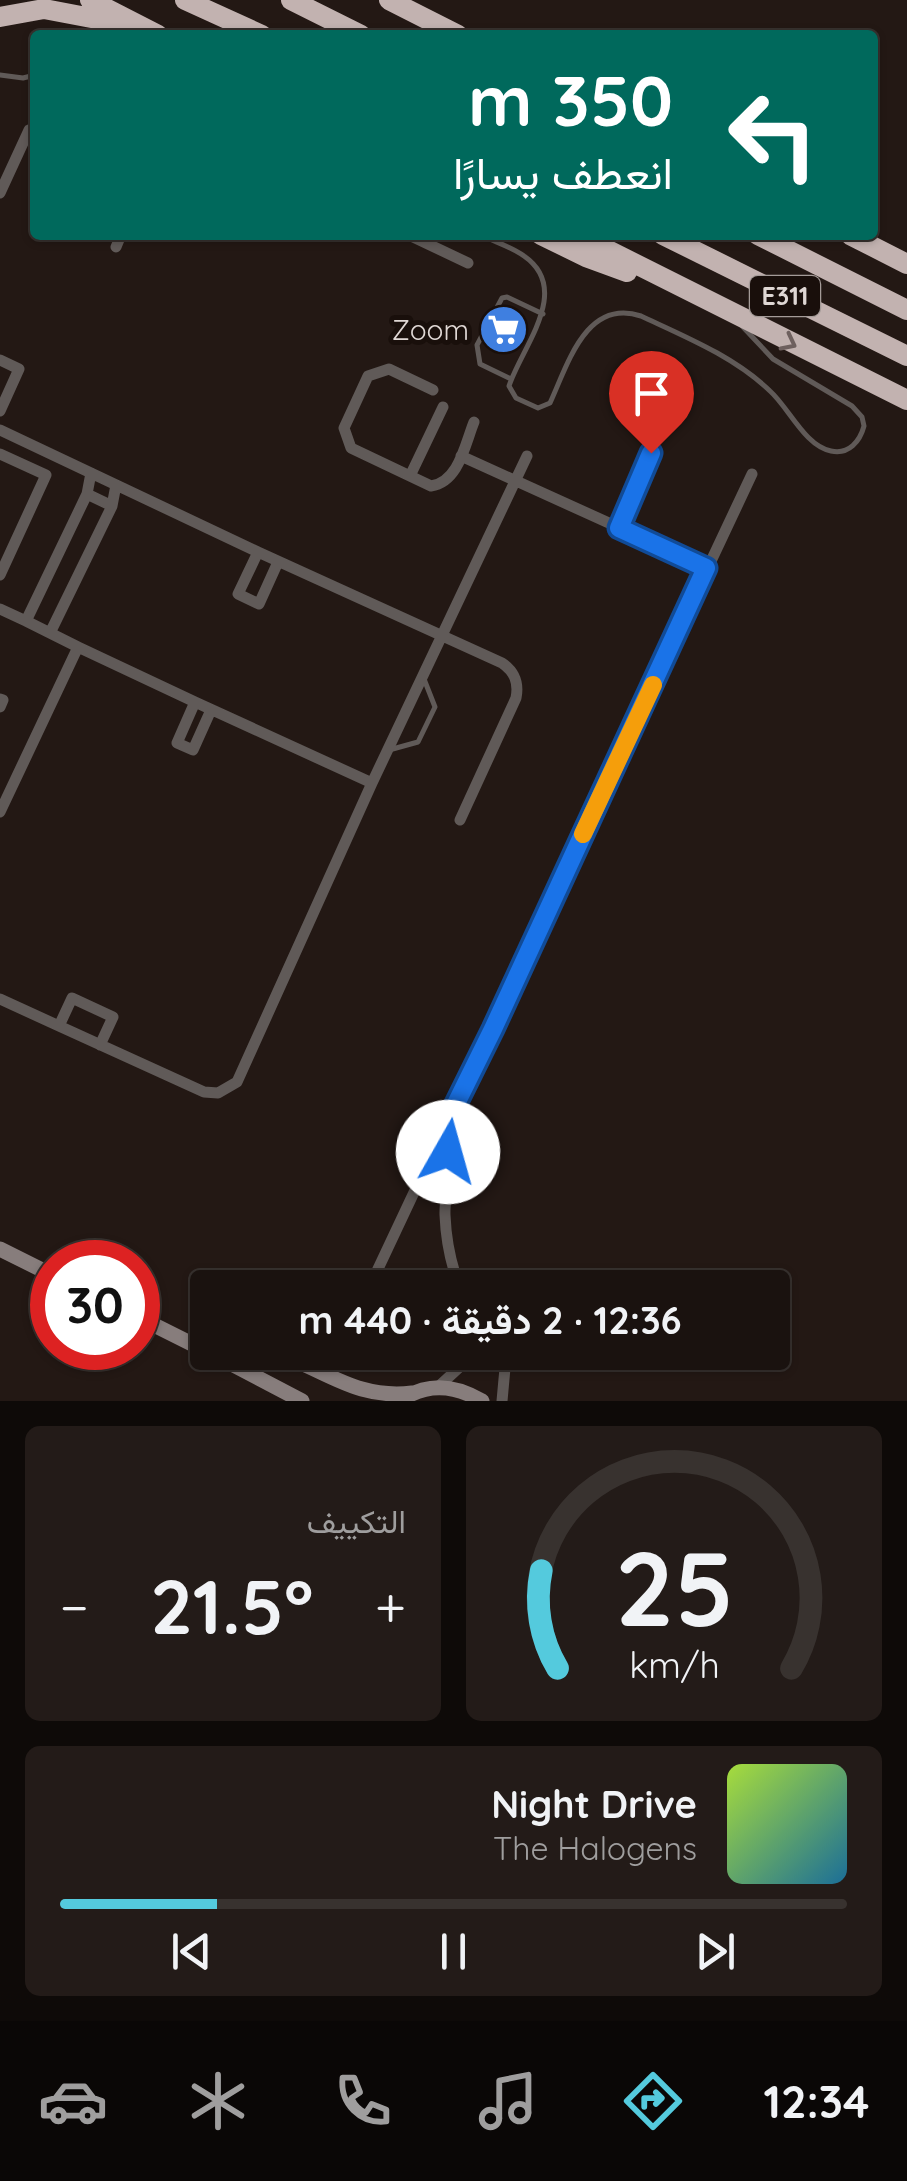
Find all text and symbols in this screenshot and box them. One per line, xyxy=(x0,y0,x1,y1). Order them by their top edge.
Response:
text: 350 m xyxy=(468,56,673,144)
icon: left xyxy=(708,70,838,200)
text: انعطف يسارًا xyxy=(453,144,673,200)
road number: E311 xyxy=(750,276,820,316)
supermarket icon: Zoom xyxy=(478,304,530,356)
place label: Zoom xyxy=(392,312,469,347)
one-way arrow xyxy=(779,331,797,350)
pin xyxy=(609,351,694,454)
icon: arrive xyxy=(624,366,679,421)
position arrow xyxy=(396,1100,500,1204)
speed limit sign: 30 xyxy=(30,1240,160,1370)
text: 12:36 · 2 دقيقة · 440 m xyxy=(298,1296,682,1344)
text: التكييف xyxy=(307,1501,406,1541)
text: 25 xyxy=(614,1522,734,1652)
text: 21.5° xyxy=(150,1559,313,1653)
text: − xyxy=(60,1572,89,1641)
text: + xyxy=(375,1572,406,1641)
text: km/h xyxy=(629,1642,719,1687)
text: Night Drive xyxy=(491,1780,697,1828)
text: The Halogens xyxy=(493,1828,697,1868)
icon: previous xyxy=(164,1924,219,1979)
icon: pause xyxy=(426,1924,481,1979)
icon: next xyxy=(688,1924,743,1979)
icon: car xyxy=(38,2066,108,2136)
icon: climate xyxy=(183,2066,253,2136)
icon: phone xyxy=(328,2066,398,2136)
icon: music xyxy=(473,2066,543,2136)
icon: directions xyxy=(618,2066,688,2136)
text: 12:34 xyxy=(763,2073,869,2129)

